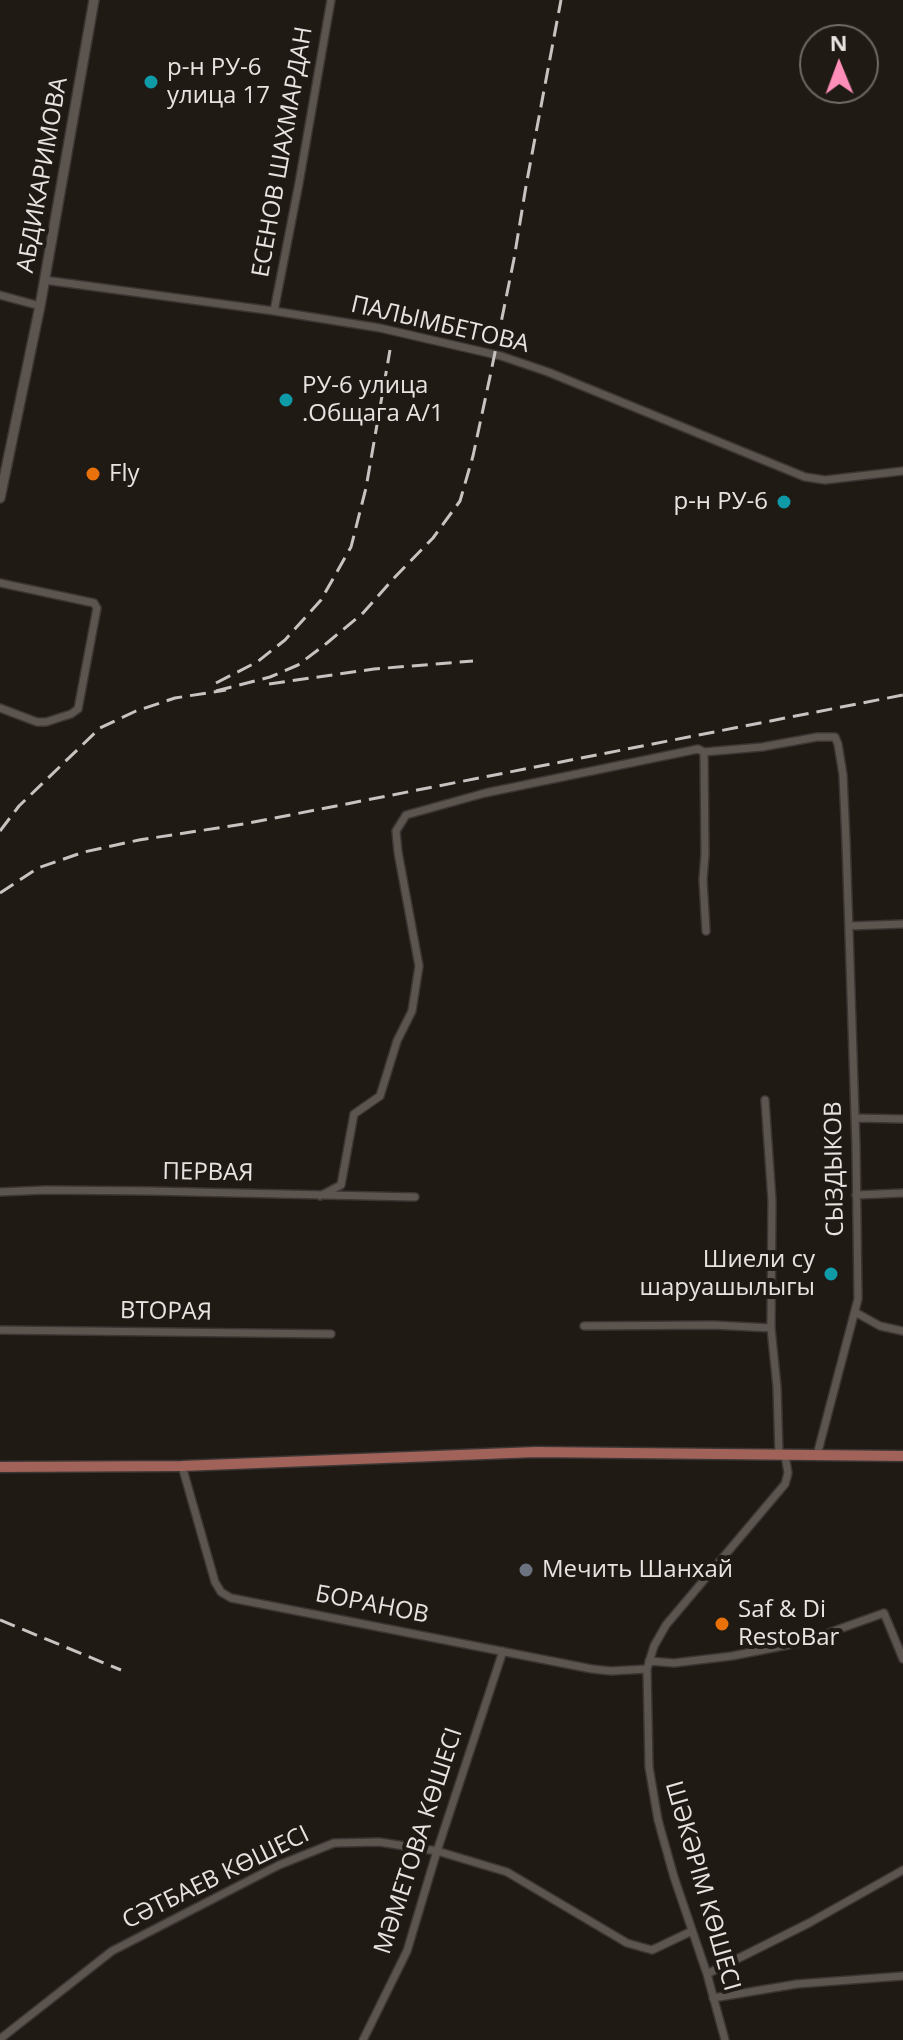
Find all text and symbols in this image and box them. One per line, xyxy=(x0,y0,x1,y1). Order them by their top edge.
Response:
street label: ЕСЕНОВ ШАХМАРДАН xyxy=(247,24,319,280)
north arrow xyxy=(799,24,879,104)
text: N xyxy=(829,27,848,57)
place label: р-н РУ-6 улица 17 xyxy=(167,54,270,110)
marker: р-н РУ-6 улица 17 xyxy=(142,73,160,91)
street label: АБДИКАРИМОВА xyxy=(12,75,74,275)
street label: ПАЛЫМБЕТОВА xyxy=(348,290,532,360)
place label: РУ-6 улица .Общага А/1 xyxy=(302,372,444,428)
marker: РУ-6 улица .Общага А/1 xyxy=(277,391,295,409)
place label: Fly xyxy=(109,460,139,488)
marker: Fly xyxy=(84,465,102,483)
place label: р-н РУ-6 xyxy=(673,488,768,516)
marker: р-н РУ-6 xyxy=(775,493,793,511)
street label: СЫЗДЫКОВ xyxy=(819,1101,851,1237)
street label: ПЕРВАЯ xyxy=(162,1158,254,1188)
place label: Шиели су шаруашылыгы xyxy=(640,1246,815,1302)
marker: Шиели су шаруашылыгы xyxy=(822,1265,840,1283)
street label: ВТОРАЯ xyxy=(120,1297,212,1327)
place label: Мечить Шанхай xyxy=(542,1556,733,1584)
marker: Мечить Шанхай xyxy=(517,1561,535,1579)
street label: БОРАНОВ xyxy=(313,1580,431,1630)
place label: Saf & Di RestoBar xyxy=(738,1596,839,1652)
marker: Saf & Di RestoBar xyxy=(713,1615,731,1633)
street label: МӘМЕТОВА КӨШЕСІ xyxy=(369,1724,469,1958)
street label: ШӘКӘРІМ КӨШЕСІ xyxy=(658,1778,746,1994)
street label: СӘТБАЕВ КӨШЕСІ xyxy=(118,1820,314,1936)

